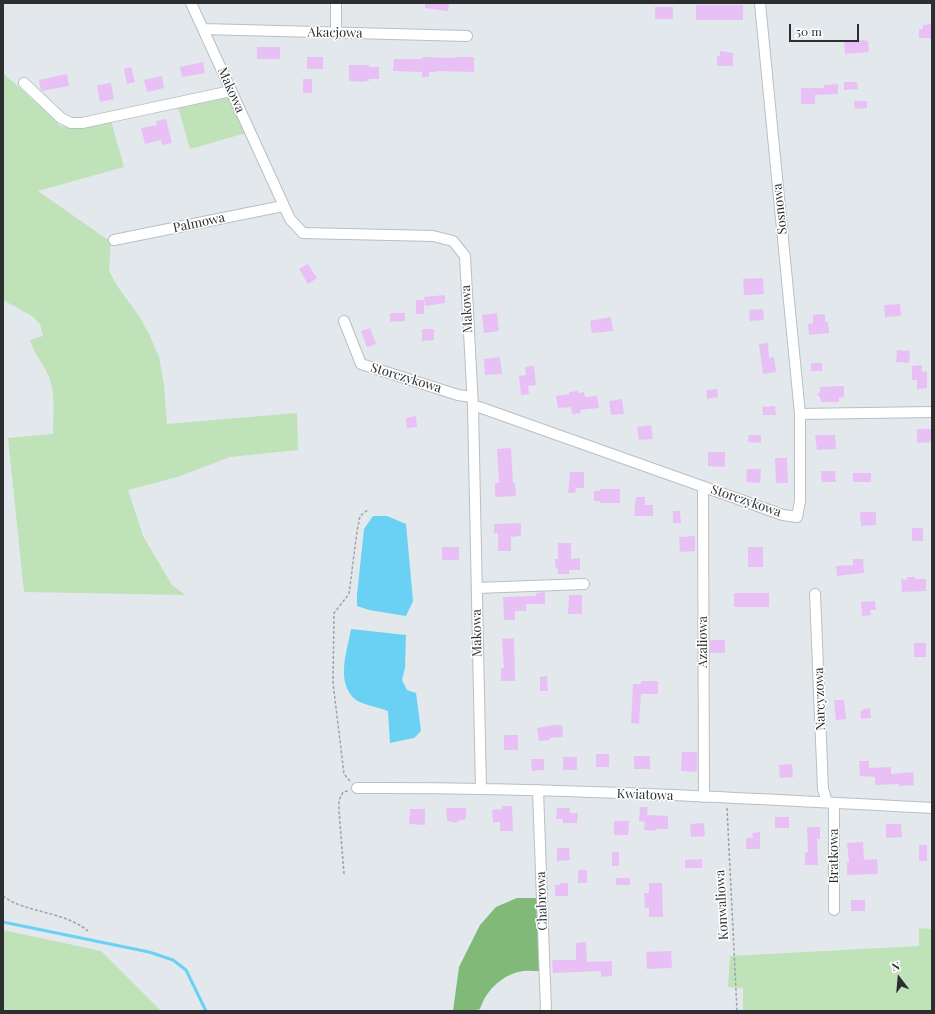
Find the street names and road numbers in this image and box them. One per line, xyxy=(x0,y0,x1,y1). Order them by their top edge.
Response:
street label: Akacjowa xyxy=(307,25,363,41)
street label: Makowa xyxy=(214,65,248,115)
street label: Sosnowa xyxy=(770,183,790,235)
street label: Palmowa xyxy=(172,210,226,236)
street label: Makowa xyxy=(458,285,476,333)
street label: Storczykowa xyxy=(369,360,443,396)
street label: Storczykowa xyxy=(709,482,783,520)
street label: Makowa xyxy=(469,609,485,657)
street label: Azaliowa xyxy=(695,616,711,668)
street label: Narcyzowa xyxy=(811,667,829,731)
street label: Kwiatowa xyxy=(616,786,674,804)
street label: Bratkowa xyxy=(826,828,842,884)
street label: Konwaliowa xyxy=(712,869,732,941)
street label: Chabrowa xyxy=(533,871,551,931)

